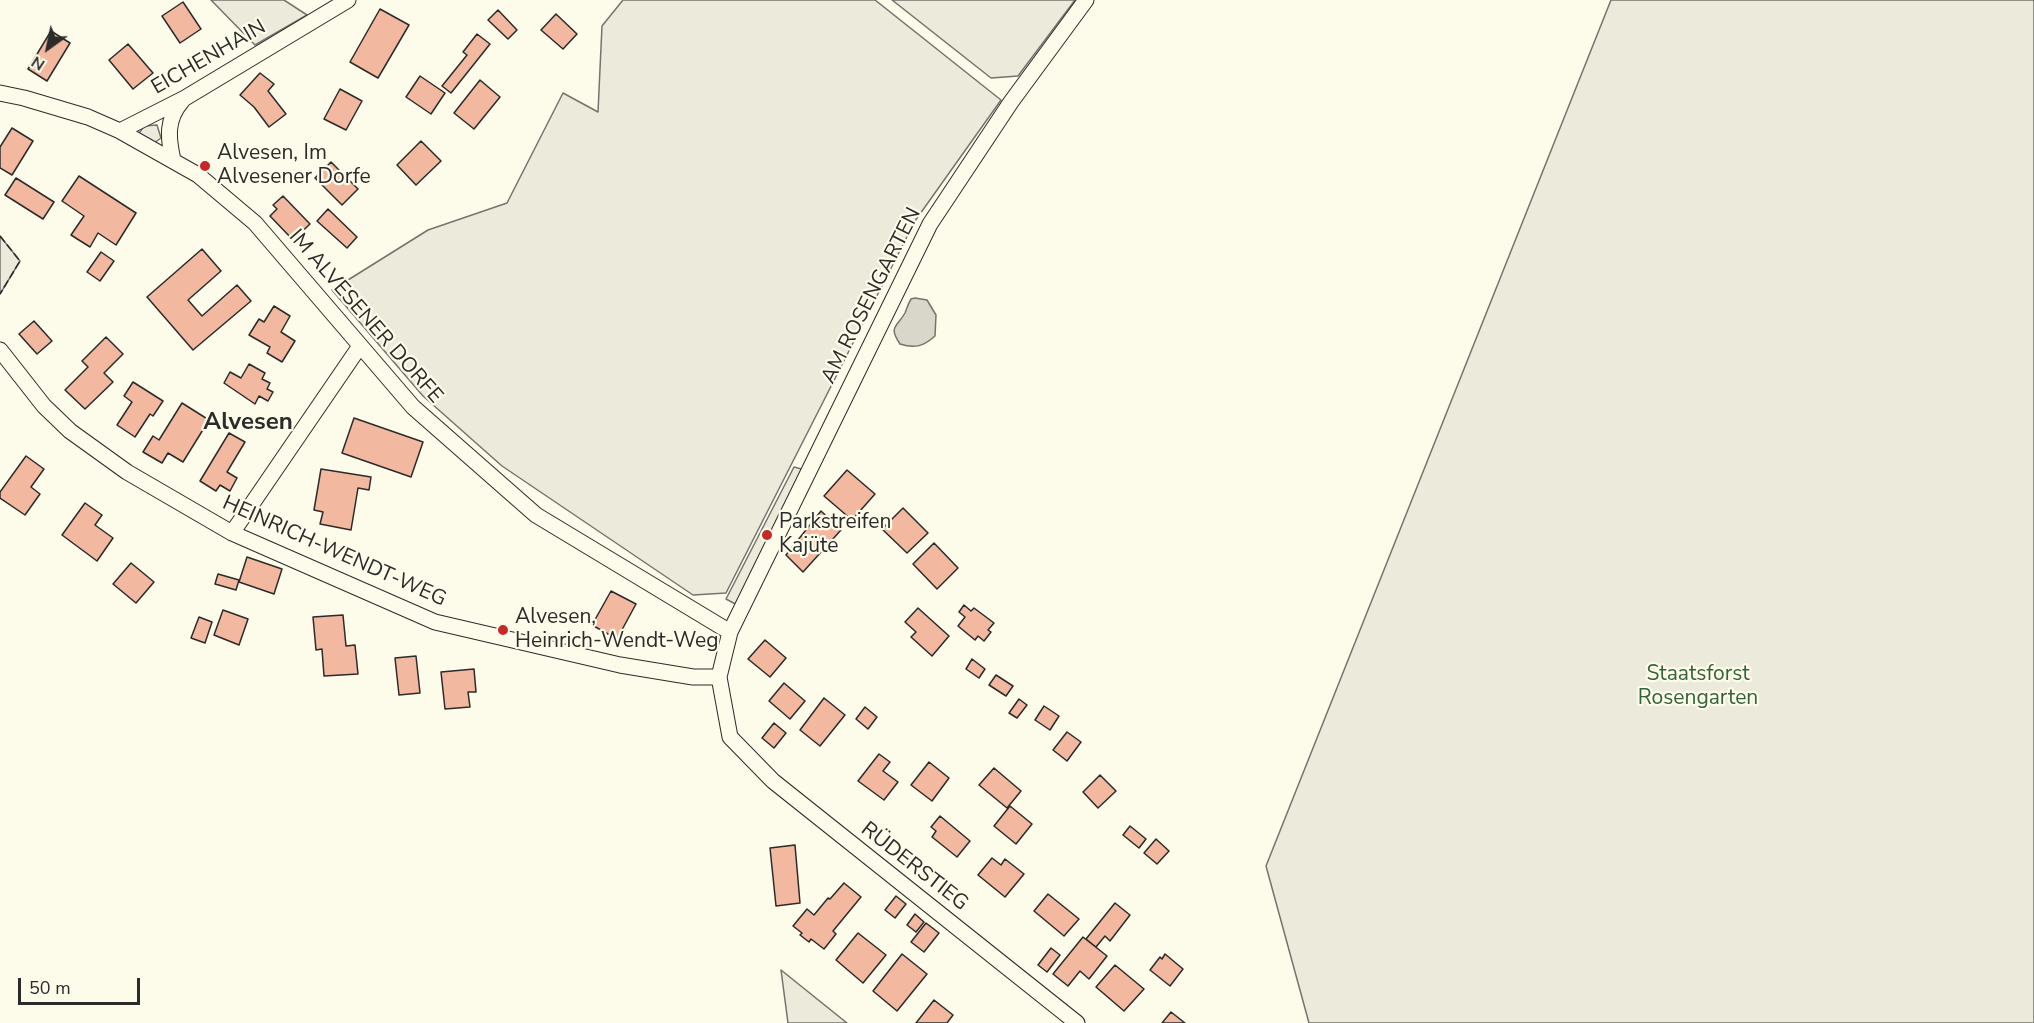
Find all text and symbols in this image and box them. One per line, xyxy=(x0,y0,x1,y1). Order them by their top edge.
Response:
street label: EICHENHAIN xyxy=(147,15,271,101)
north arrow xyxy=(18,18,78,78)
text: N xyxy=(27,51,49,76)
place label: Alvesen, Im Alvesener Dorfe xyxy=(217,141,371,191)
marker: Alvesen, Im Alvesener Dorfe xyxy=(198,159,212,173)
street label: AM ROSENGARTEN xyxy=(817,204,927,388)
street label: IM ALVESENER DORFE xyxy=(283,225,447,409)
district label: Alvesen xyxy=(203,409,293,437)
street label: HEINRICH-WENDT-WEG xyxy=(218,491,450,613)
place label: Parkstreifen Kajüte xyxy=(779,510,891,560)
marker: Parkstreifen Kajüte xyxy=(760,528,774,542)
place label: Alvesen, Heinrich-Wendt-Weg xyxy=(515,605,719,655)
marker: Alvesen, Heinrich-Wendt-Weg xyxy=(496,623,510,637)
park label: Staatsforst Rosengarten xyxy=(1638,662,1758,712)
street label: RÜDERSTIEG xyxy=(855,817,973,917)
scale bar xyxy=(21,966,142,1004)
text: 50 m xyxy=(29,976,71,1000)

